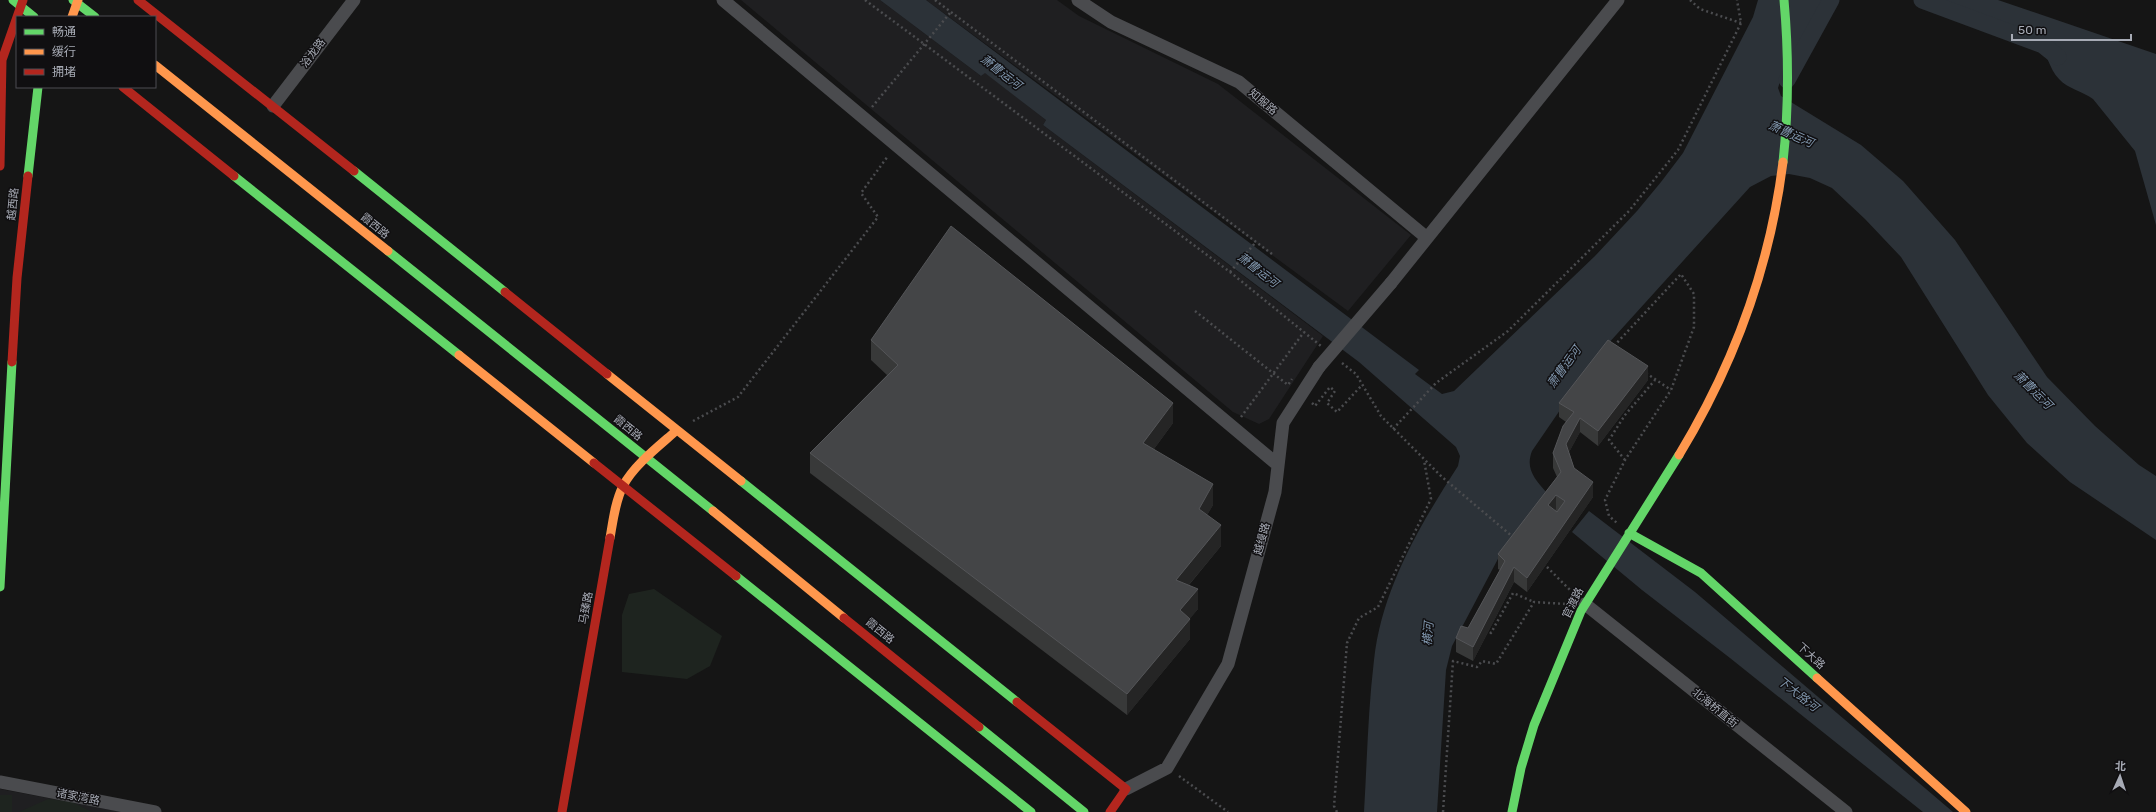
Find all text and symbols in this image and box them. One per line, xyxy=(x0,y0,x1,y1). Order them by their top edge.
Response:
legend xyxy=(16,16,156,88)
scale bar xyxy=(2012,16,2131,42)
text: 50 m xyxy=(2018,23,2046,37)
text: 畅通 xyxy=(52,25,76,39)
street label: 浴龙路 xyxy=(298,36,328,70)
text: 缓行 xyxy=(52,45,76,59)
water label: 萧曹运河 xyxy=(978,52,1026,94)
text: 拥堵 xyxy=(52,65,76,79)
street label: 知服路 xyxy=(1246,86,1280,118)
water label: 萧曹运河 xyxy=(1766,118,1818,151)
street label: 越西路 xyxy=(5,187,21,221)
street label: 霞西路 xyxy=(358,211,392,241)
water label: 萧曹运河 xyxy=(1235,250,1283,292)
water label: 萧曹运河 xyxy=(1544,342,1585,391)
water label: 萧曹运河 xyxy=(2011,368,2056,413)
street label: 霞西路 xyxy=(611,413,645,443)
street label: 越缦路 xyxy=(1251,521,1273,557)
street label: 官渡路 xyxy=(1560,585,1586,621)
street label: 马臻路 xyxy=(577,591,595,625)
street label: 霞西路 xyxy=(863,616,897,646)
water label: 横河 xyxy=(1420,619,1436,647)
street label: 下大路 xyxy=(1794,640,1828,672)
water label: 下大路河 xyxy=(1775,674,1823,716)
street label: 北海桥直街 xyxy=(1690,686,1740,730)
north arrow xyxy=(2100,756,2140,796)
text: 北 xyxy=(2115,760,2126,773)
street label: 诸家湾路 xyxy=(55,786,101,808)

